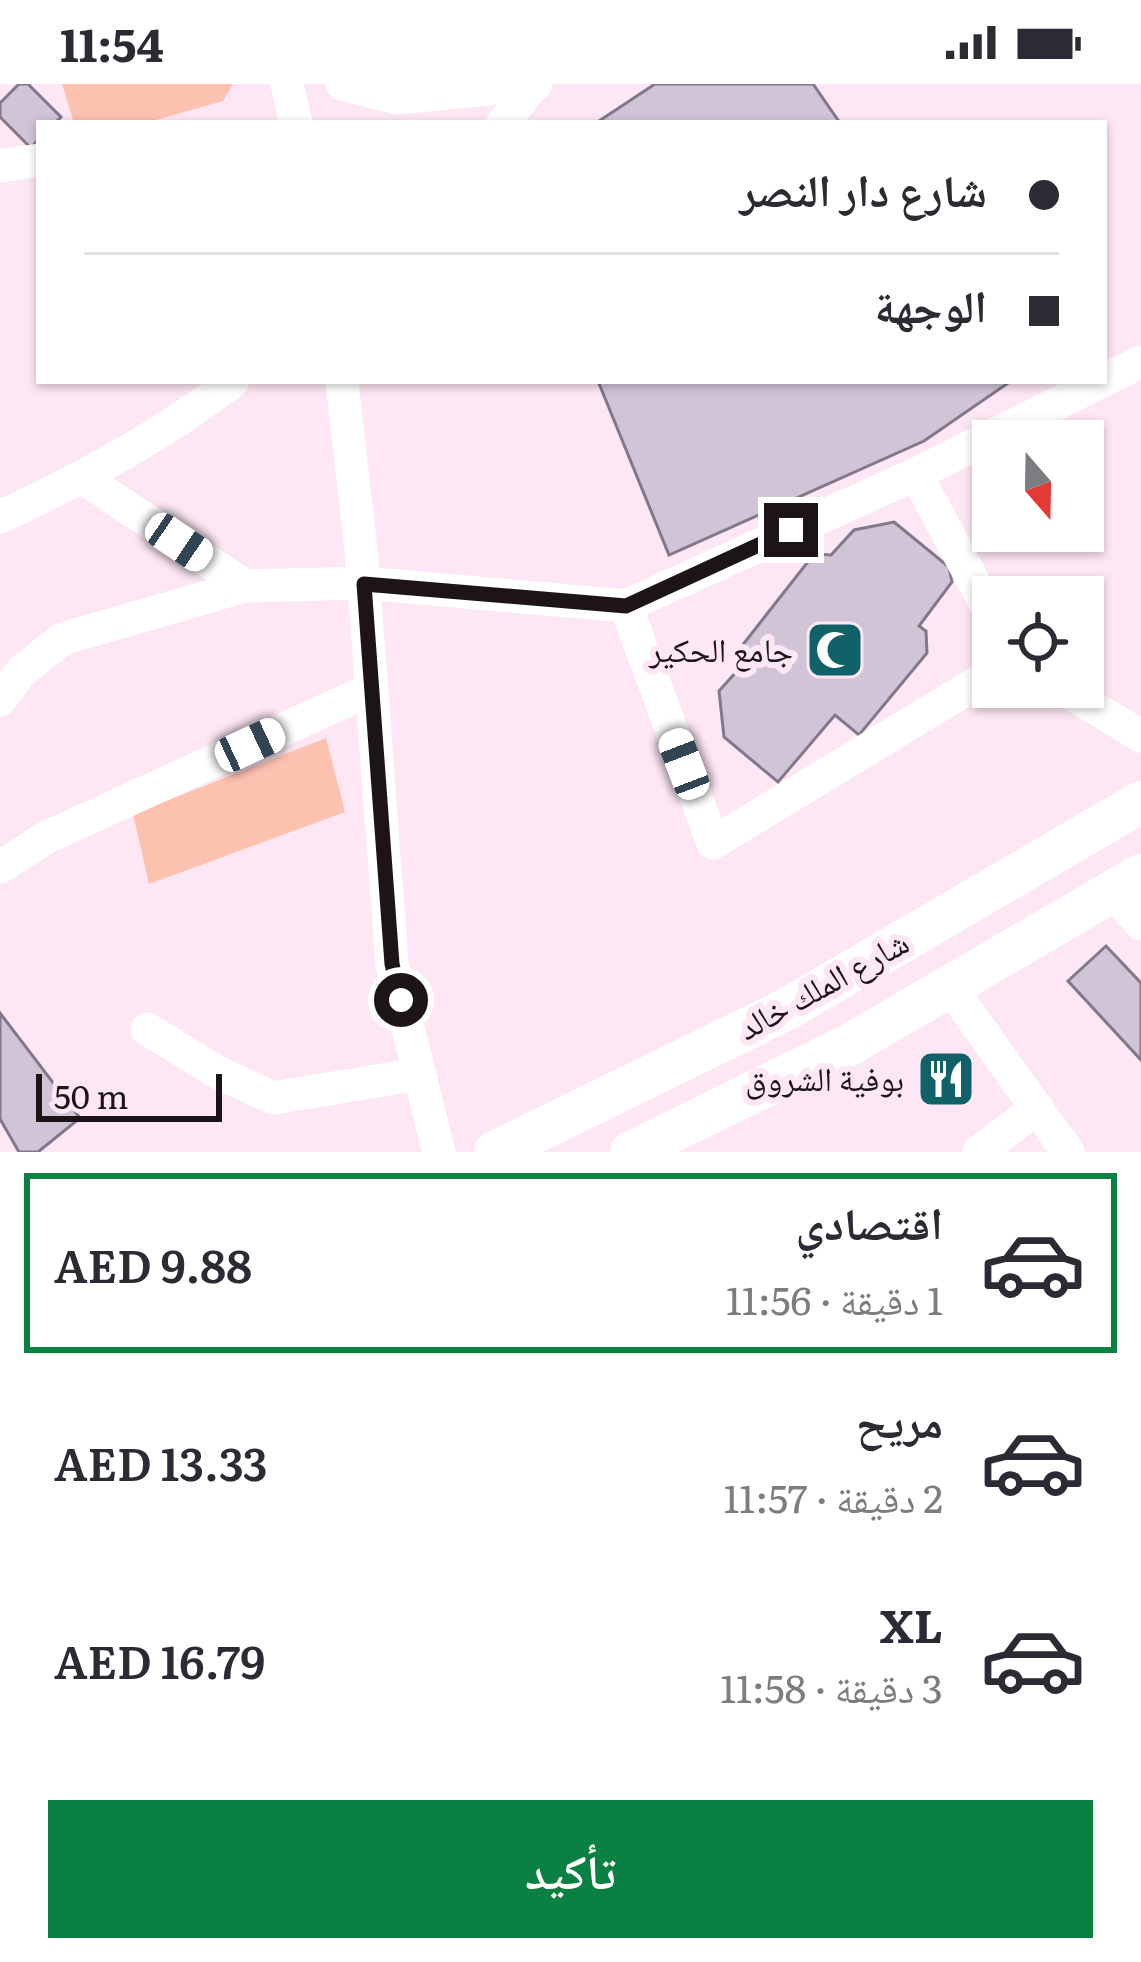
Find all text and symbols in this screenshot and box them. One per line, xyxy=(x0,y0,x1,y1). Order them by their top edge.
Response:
text: 11:54 xyxy=(60,9,164,76)
text: شارع دار النصر xyxy=(740,154,987,221)
text: الوجهة xyxy=(874,270,987,337)
north arrow xyxy=(972,420,1104,552)
map controls xyxy=(972,420,1104,708)
route end xyxy=(764,503,818,557)
car xyxy=(139,507,219,577)
button: locate xyxy=(972,576,1104,708)
mosque icon: جامع الحكير xyxy=(804,619,866,681)
place label: جامع الحكير xyxy=(648,623,793,672)
car xyxy=(210,713,290,777)
car xyxy=(654,724,714,804)
street label: شارع الملك خالد xyxy=(727,916,916,1050)
route start xyxy=(374,973,428,1027)
restaurant icon: بوفية الشروق xyxy=(915,1048,977,1110)
place label: بوفية الشروق xyxy=(745,1052,904,1101)
scale bar xyxy=(36,1068,222,1121)
text: 50 m xyxy=(54,1070,128,1119)
text: اقتصادي xyxy=(796,1187,943,1254)
icon: car xyxy=(979,1209,1087,1317)
text: AED 9.88 xyxy=(54,1230,252,1297)
text: 1 دقيقة · 11:56 xyxy=(726,1269,943,1327)
text: مريح xyxy=(856,1385,943,1452)
icon: car xyxy=(979,1407,1087,1515)
text: AED 13.33 xyxy=(54,1428,267,1495)
text: 2 دقيقة · 11:57 xyxy=(723,1467,943,1525)
text: XL xyxy=(880,1590,943,1657)
icon: car xyxy=(979,1605,1087,1713)
text: AED 16.79 xyxy=(54,1626,265,1693)
text: 3 دقيقة · 11:58 xyxy=(720,1657,943,1715)
button: تأكيد xyxy=(48,1800,1093,1938)

